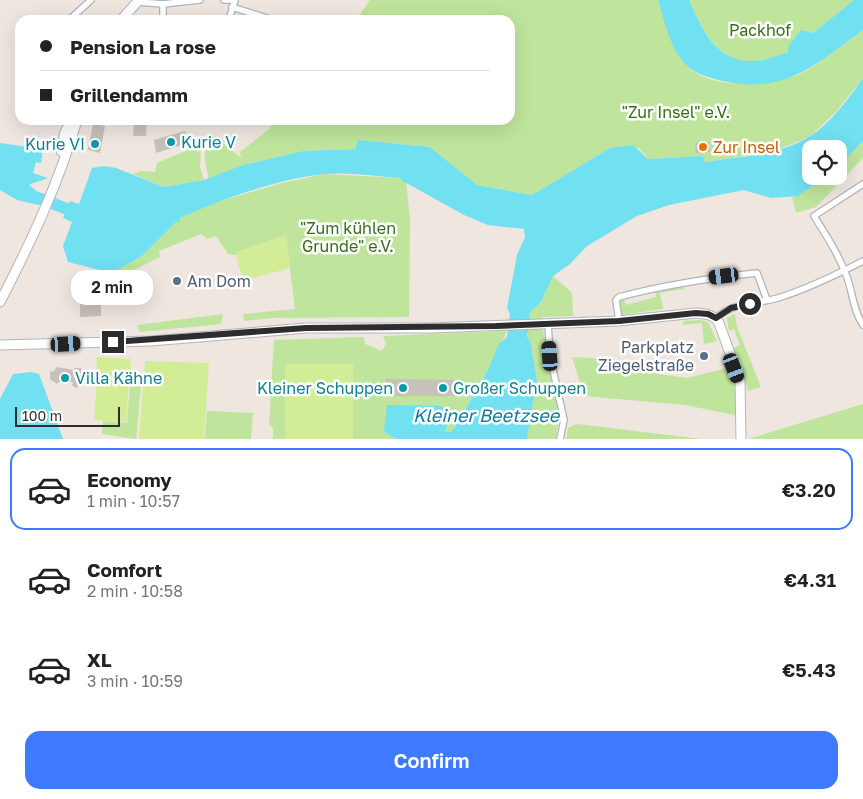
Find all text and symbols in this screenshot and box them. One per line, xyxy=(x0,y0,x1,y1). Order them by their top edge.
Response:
park label: Packhof xyxy=(729,20,791,40)
text: Pension La rose xyxy=(70,35,216,58)
text: Grillendamm xyxy=(70,83,188,106)
park label: "Zur Insel" e.V. xyxy=(622,102,730,122)
place label: Kurie V xyxy=(181,132,236,152)
place label: Kurie VI xyxy=(25,134,85,154)
marker: Kurie V xyxy=(165,136,177,148)
place label: Zur Insel xyxy=(713,137,780,157)
marker: Kurie VI xyxy=(89,138,101,150)
map controls xyxy=(802,140,847,185)
button: locate xyxy=(802,140,847,185)
marker: Zur Insel xyxy=(697,141,709,153)
park label: "Zum kühlen Grunde" e.V. xyxy=(300,218,396,256)
car xyxy=(708,267,739,285)
callout: 2 min xyxy=(72,270,154,304)
place label: Am Dom xyxy=(187,271,251,291)
marker: Am Dom xyxy=(171,275,183,287)
text: 2 min xyxy=(91,277,133,297)
route start xyxy=(739,293,761,315)
route end xyxy=(102,331,124,353)
car xyxy=(50,336,81,352)
place label: Parkplatz Ziegelstraße xyxy=(598,337,694,375)
car xyxy=(541,341,558,371)
marker: Parkplatz Ziegelstraße xyxy=(698,350,710,362)
car xyxy=(721,351,746,385)
place label: Villa Kähne xyxy=(75,368,162,388)
marker: Villa Kähne xyxy=(59,372,71,384)
place label: Kleiner Schuppen xyxy=(257,378,393,398)
place label: Großer Schuppen xyxy=(453,378,586,398)
marker: Kleiner Schuppen xyxy=(397,382,409,394)
marker: Großer Schuppen xyxy=(437,382,449,394)
scale bar xyxy=(15,404,120,427)
water label: Kleiner Beetzsee xyxy=(413,404,561,426)
text: 100 m xyxy=(22,407,62,424)
icon: car xyxy=(27,467,72,512)
text: Economy xyxy=(87,468,172,491)
text: €3.20 xyxy=(782,478,836,501)
text: 1 min · 10:57 xyxy=(87,491,180,511)
icon: car xyxy=(27,557,72,602)
text: Comfort xyxy=(87,558,162,581)
text: €4.31 xyxy=(784,568,836,591)
text: 2 min · 10:58 xyxy=(87,581,183,601)
icon: car xyxy=(27,647,72,692)
text: XL xyxy=(87,648,112,671)
text: €5.43 xyxy=(782,658,836,681)
text: 3 min · 10:59 xyxy=(87,671,183,691)
button: Confirm xyxy=(25,731,838,789)

